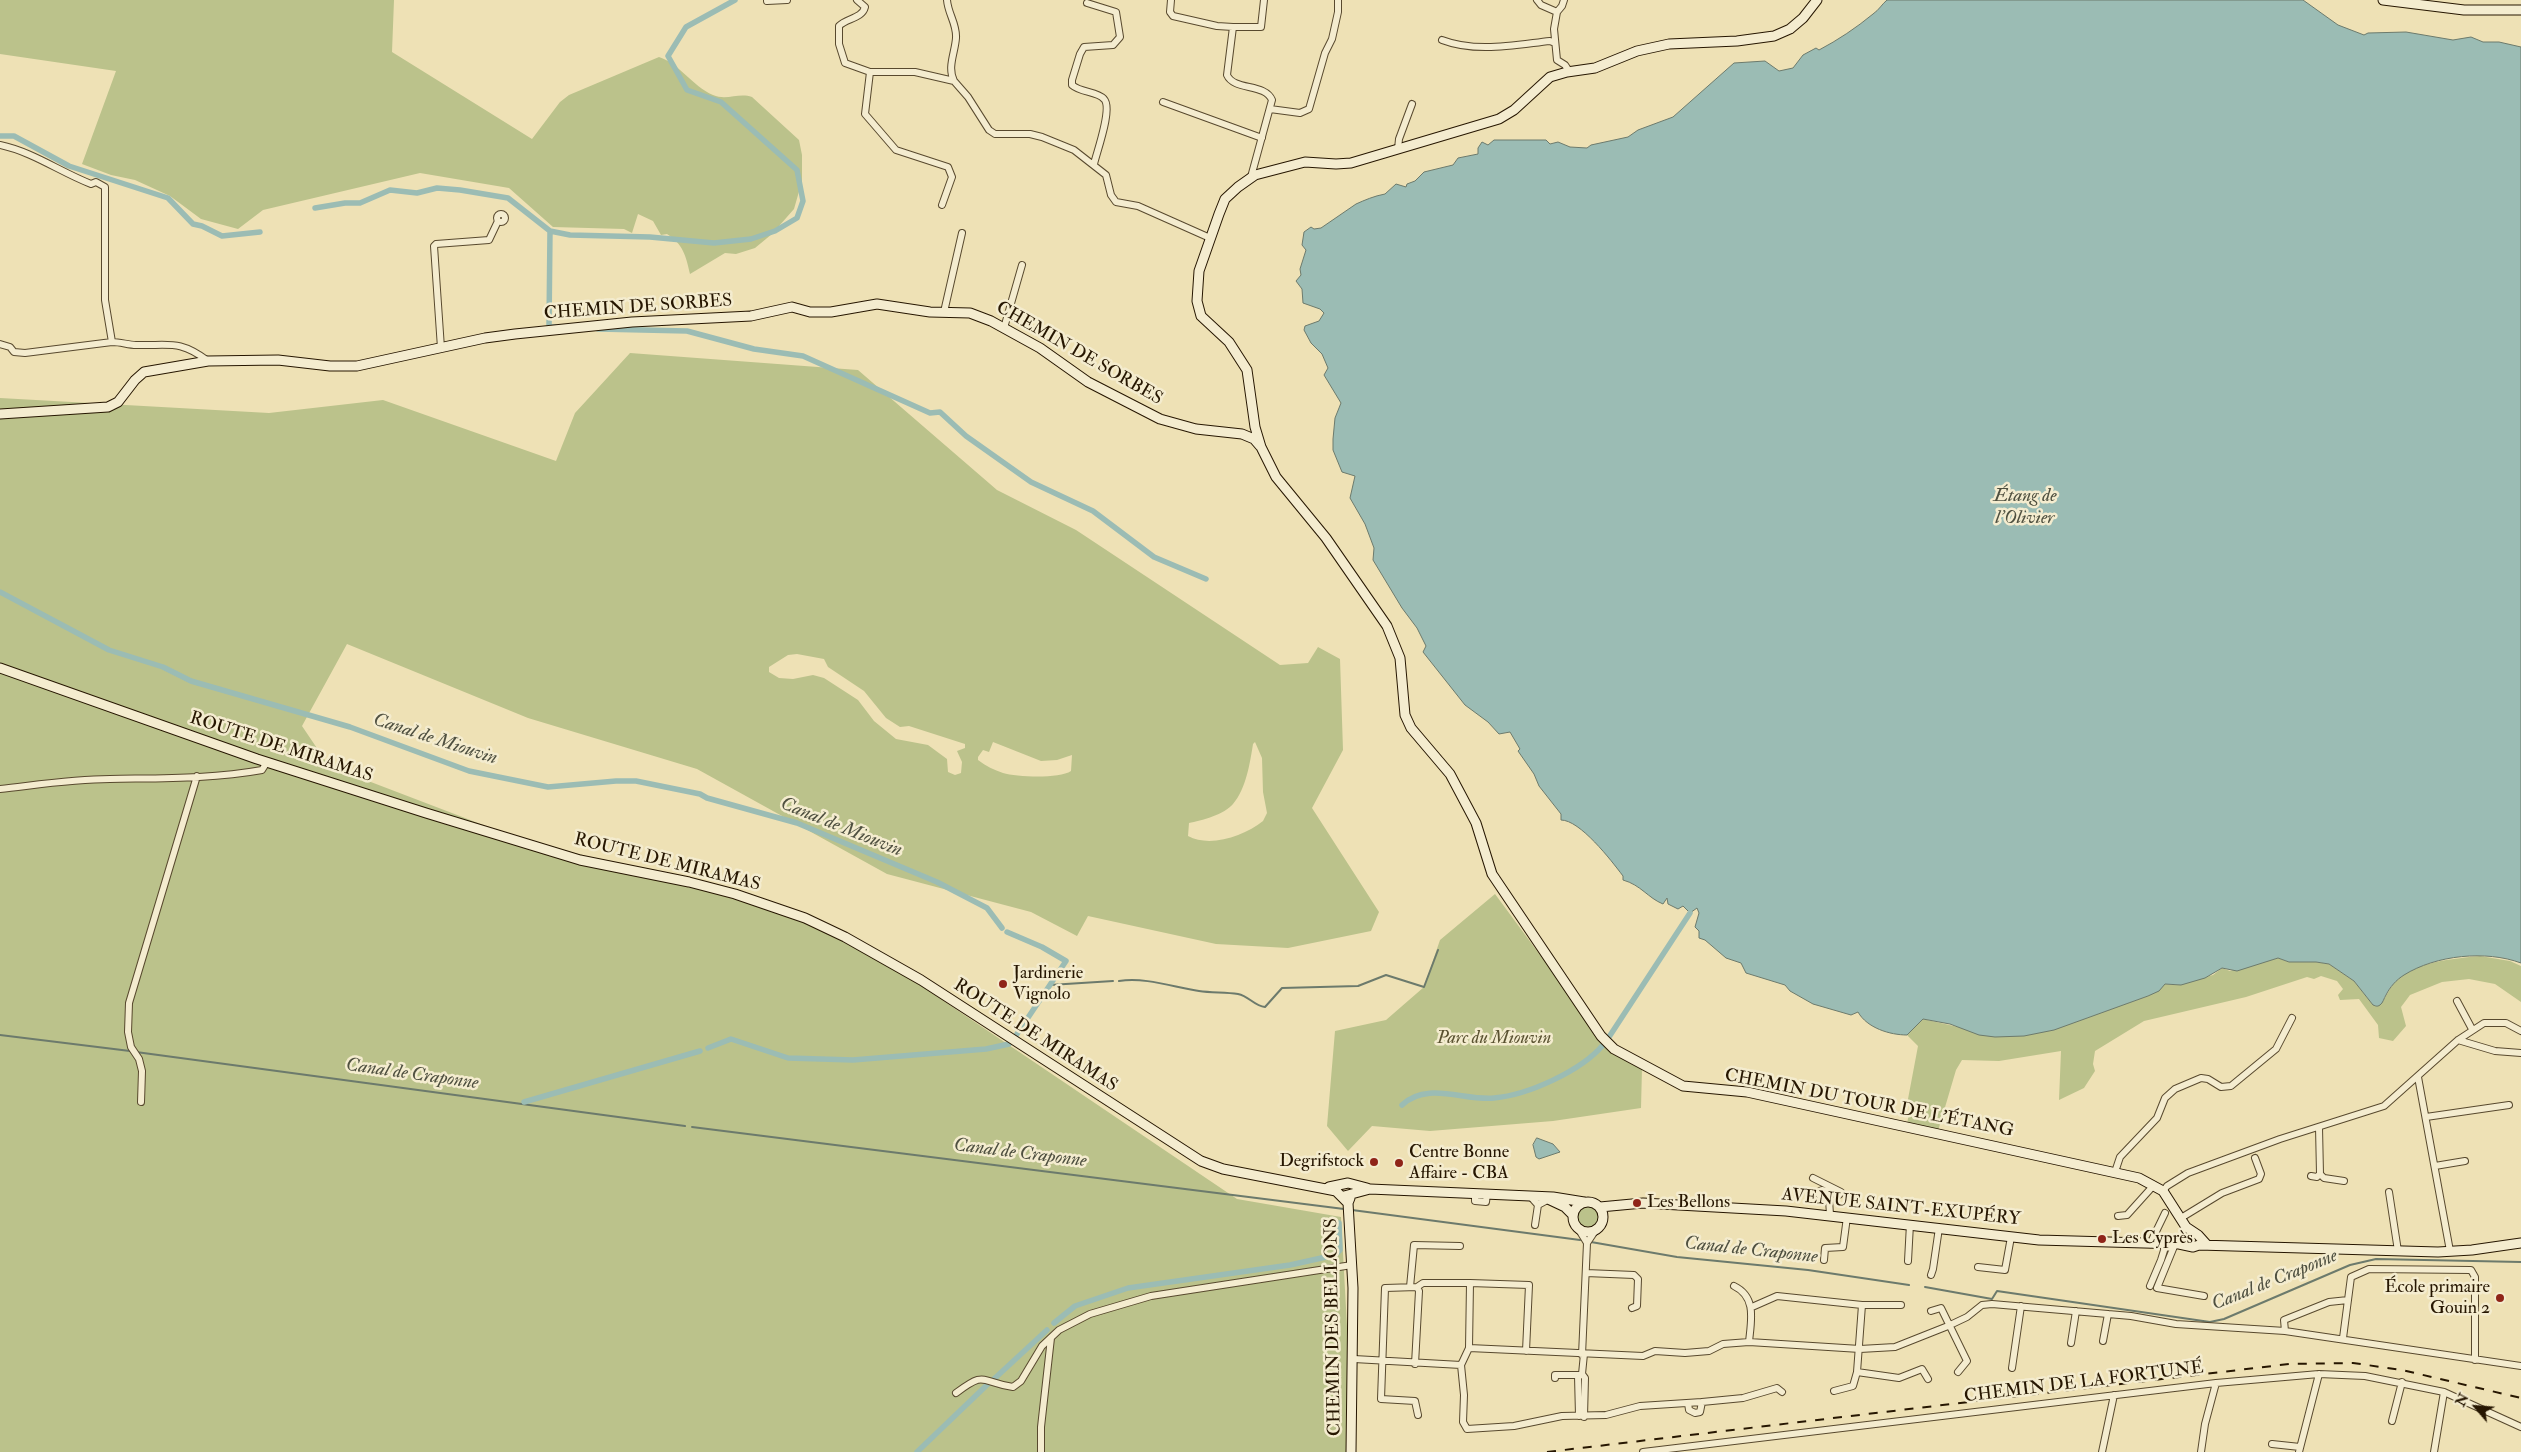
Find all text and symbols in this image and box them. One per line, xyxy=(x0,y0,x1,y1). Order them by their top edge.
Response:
street label: CHEMIN DE SORBES xyxy=(543,291,733,325)
street label: CHEMIN DE SORBES xyxy=(992,297,1166,411)
water label: Étang de l'Olivier xyxy=(1993,486,2057,530)
street label: ROUTE DE MIRAMAS xyxy=(187,708,375,788)
water label: Canal de Miouvin xyxy=(370,709,500,771)
water label: Canal de Miouvin xyxy=(777,793,905,863)
street label: ROUTE DE MIRAMAS xyxy=(572,829,762,897)
place label: Jardinerie Vignolo xyxy=(1013,963,1083,1006)
street label: ROUTE DE MIRAMAS xyxy=(949,975,1121,1097)
marker: Jardinerie Vignolo xyxy=(997,978,1009,990)
park label: Parc du Miouvin xyxy=(1437,1028,1551,1050)
water label: Canal de Craponne xyxy=(344,1054,480,1096)
street label: CHEMIN DU TOUR DE L'ÉTANG xyxy=(1723,1065,2015,1143)
water label: Canal de Craponne xyxy=(952,1135,1088,1173)
place label: Centre Bonne Affaire - CBA xyxy=(1409,1142,1509,1184)
place label: Degrifstock xyxy=(1279,1151,1364,1173)
marker: Degrifstock xyxy=(1368,1156,1380,1168)
marker: Centre Bonne Affaire - CBA xyxy=(1393,1157,1405,1169)
street label: AVENUE SAINT-EXUPÉRY xyxy=(1780,1185,2022,1231)
place label: Les Bellons xyxy=(1647,1192,1730,1214)
marker: Les Bellons xyxy=(1631,1197,1643,1209)
street label: CHEMIN DES BELLONS xyxy=(1321,1218,1347,1436)
place label: Les Cyprès xyxy=(2112,1228,2193,1250)
water label: Canal de Craponne xyxy=(1683,1233,1819,1269)
marker: Les Cyprès xyxy=(2096,1233,2108,1245)
water label: Canal de Craponne xyxy=(2209,1245,2341,1317)
place label: École primaire Gouin 2 xyxy=(2385,1277,2490,1320)
marker: École primaire Gouin 2 xyxy=(2494,1292,2506,1304)
street label: CHEMIN DE LA FORTUNÉ xyxy=(1963,1358,2205,1408)
north arrow xyxy=(2451,1382,2501,1432)
text: N xyxy=(2452,1391,2473,1409)

